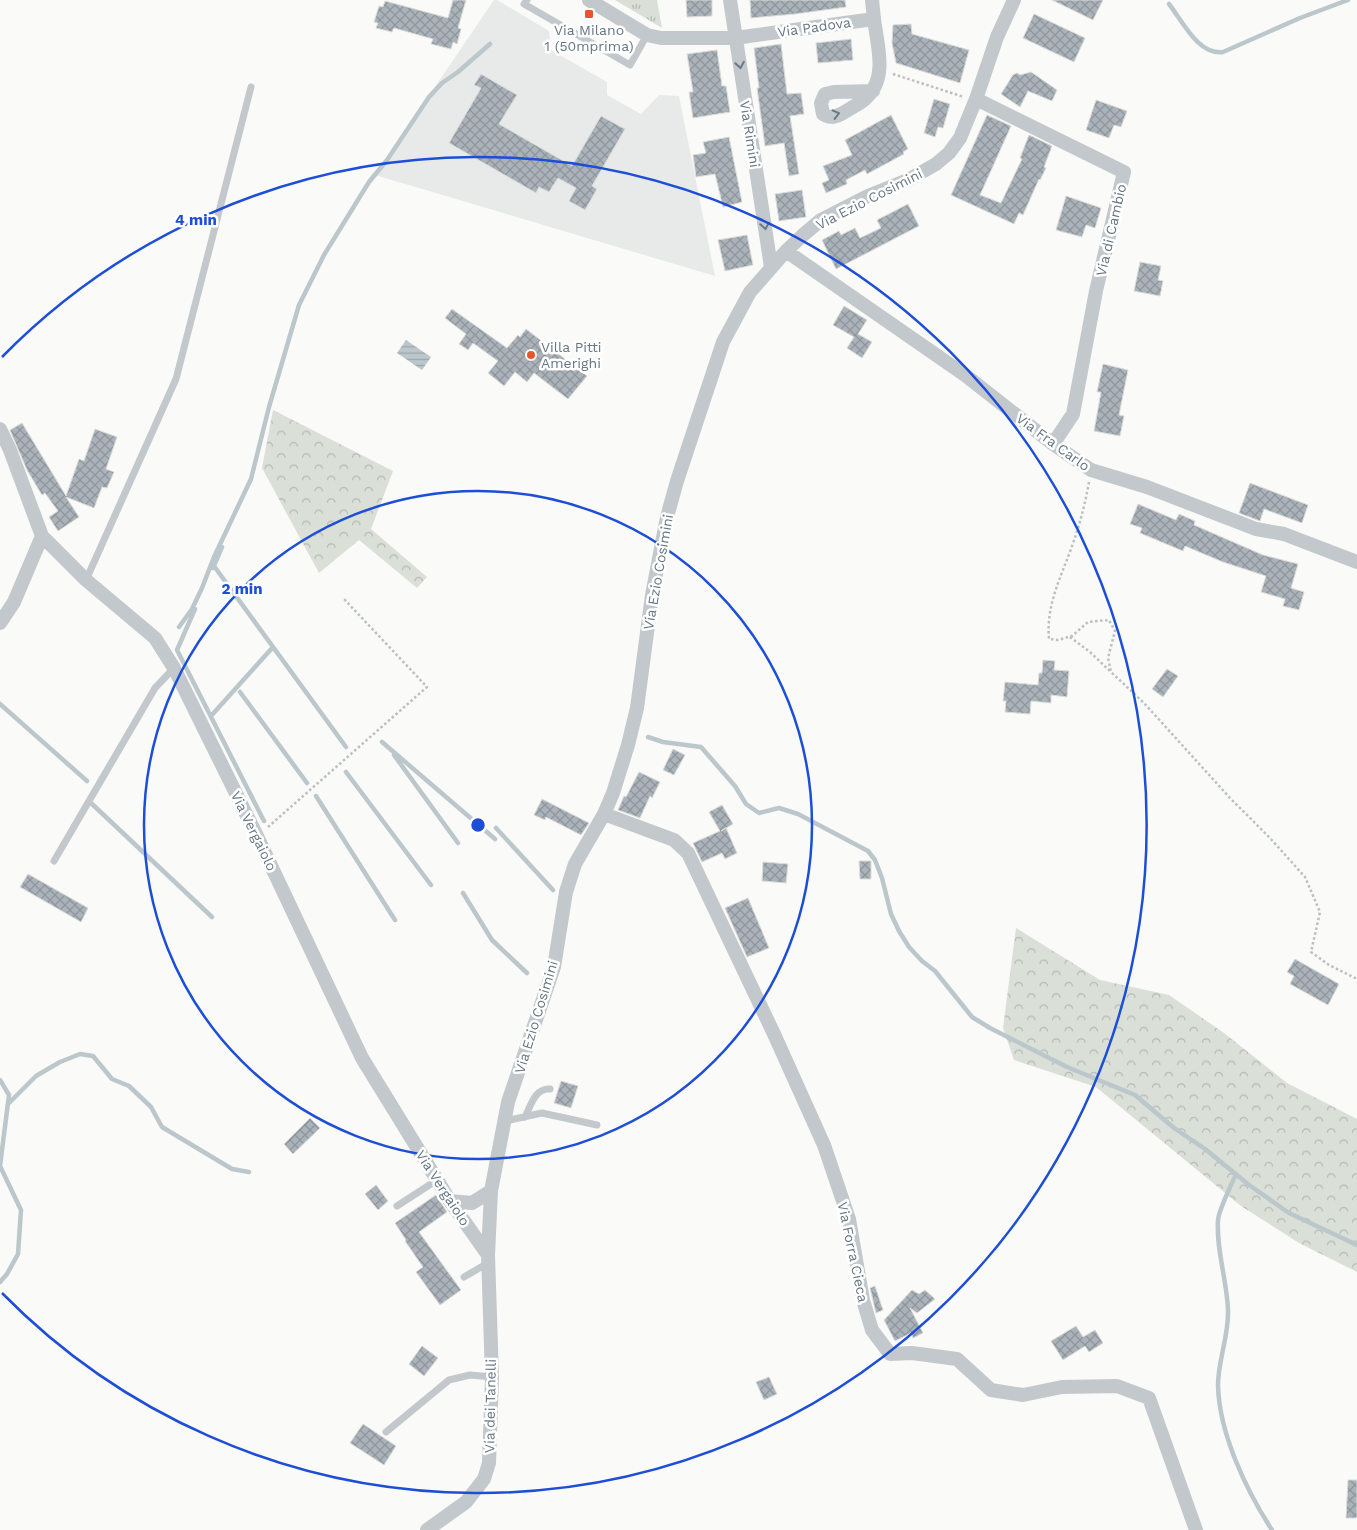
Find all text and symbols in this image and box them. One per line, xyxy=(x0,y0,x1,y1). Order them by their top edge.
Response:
marker: Via Milano 1 (50mprima) xyxy=(583,8,595,20)
street label: Via Padova xyxy=(776,14,852,40)
place label: Via Milano 1 (50mprima) xyxy=(544,22,634,54)
one-way arrow xyxy=(734,61,744,70)
street label: Via Rimini xyxy=(737,99,763,169)
one-way arrow xyxy=(832,109,841,120)
street label: Via Ezio Cosimini xyxy=(813,165,925,233)
street label: Via di Cambio xyxy=(1093,182,1129,278)
text: 4 min xyxy=(175,211,217,229)
one-way arrow xyxy=(759,222,769,230)
place label: Villa Pitti Amerighi xyxy=(541,339,602,371)
marker: Villa Pitti Amerighi xyxy=(525,349,537,361)
street label: Via Fra Carlo xyxy=(1013,410,1093,474)
street label: Via Ezio Cosimini xyxy=(640,513,676,631)
text: 2 min xyxy=(221,580,263,598)
street label: Via Vergaiolo xyxy=(228,789,280,873)
centre of rings xyxy=(469,816,487,834)
street label: Via Ezio Cosimini xyxy=(511,959,561,1075)
street label: Via Vergaiolo xyxy=(413,1147,473,1229)
street label: Via Forra Cieca xyxy=(835,1200,871,1304)
street label: Via dei Tanelli xyxy=(481,1359,499,1453)

